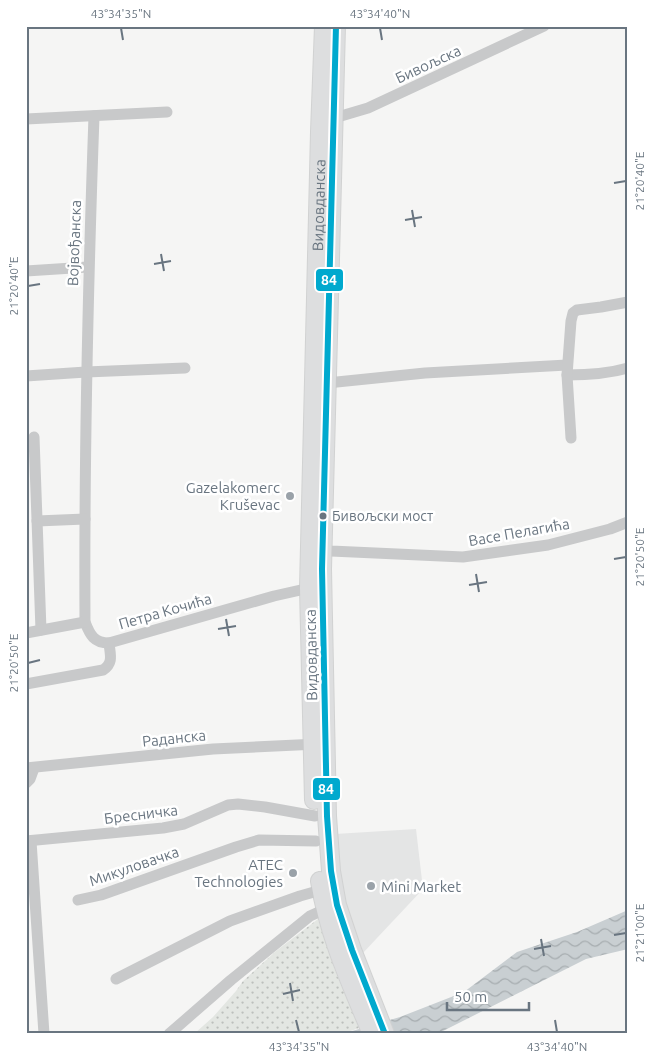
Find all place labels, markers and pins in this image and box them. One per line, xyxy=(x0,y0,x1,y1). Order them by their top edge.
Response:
place label: Gazelakomerc Kruševac xyxy=(186,479,280,513)
marker: Gazelakomerc Kruševac xyxy=(284,490,296,502)
place label: Бивољски мост xyxy=(332,508,433,524)
marker: Бивољски мост xyxy=(318,511,328,521)
place label: ATEC Technologies xyxy=(194,856,283,890)
marker: ATEC Technologies xyxy=(287,867,299,879)
place label: Mini Market xyxy=(381,878,461,895)
marker: Mini Market xyxy=(365,880,377,892)

